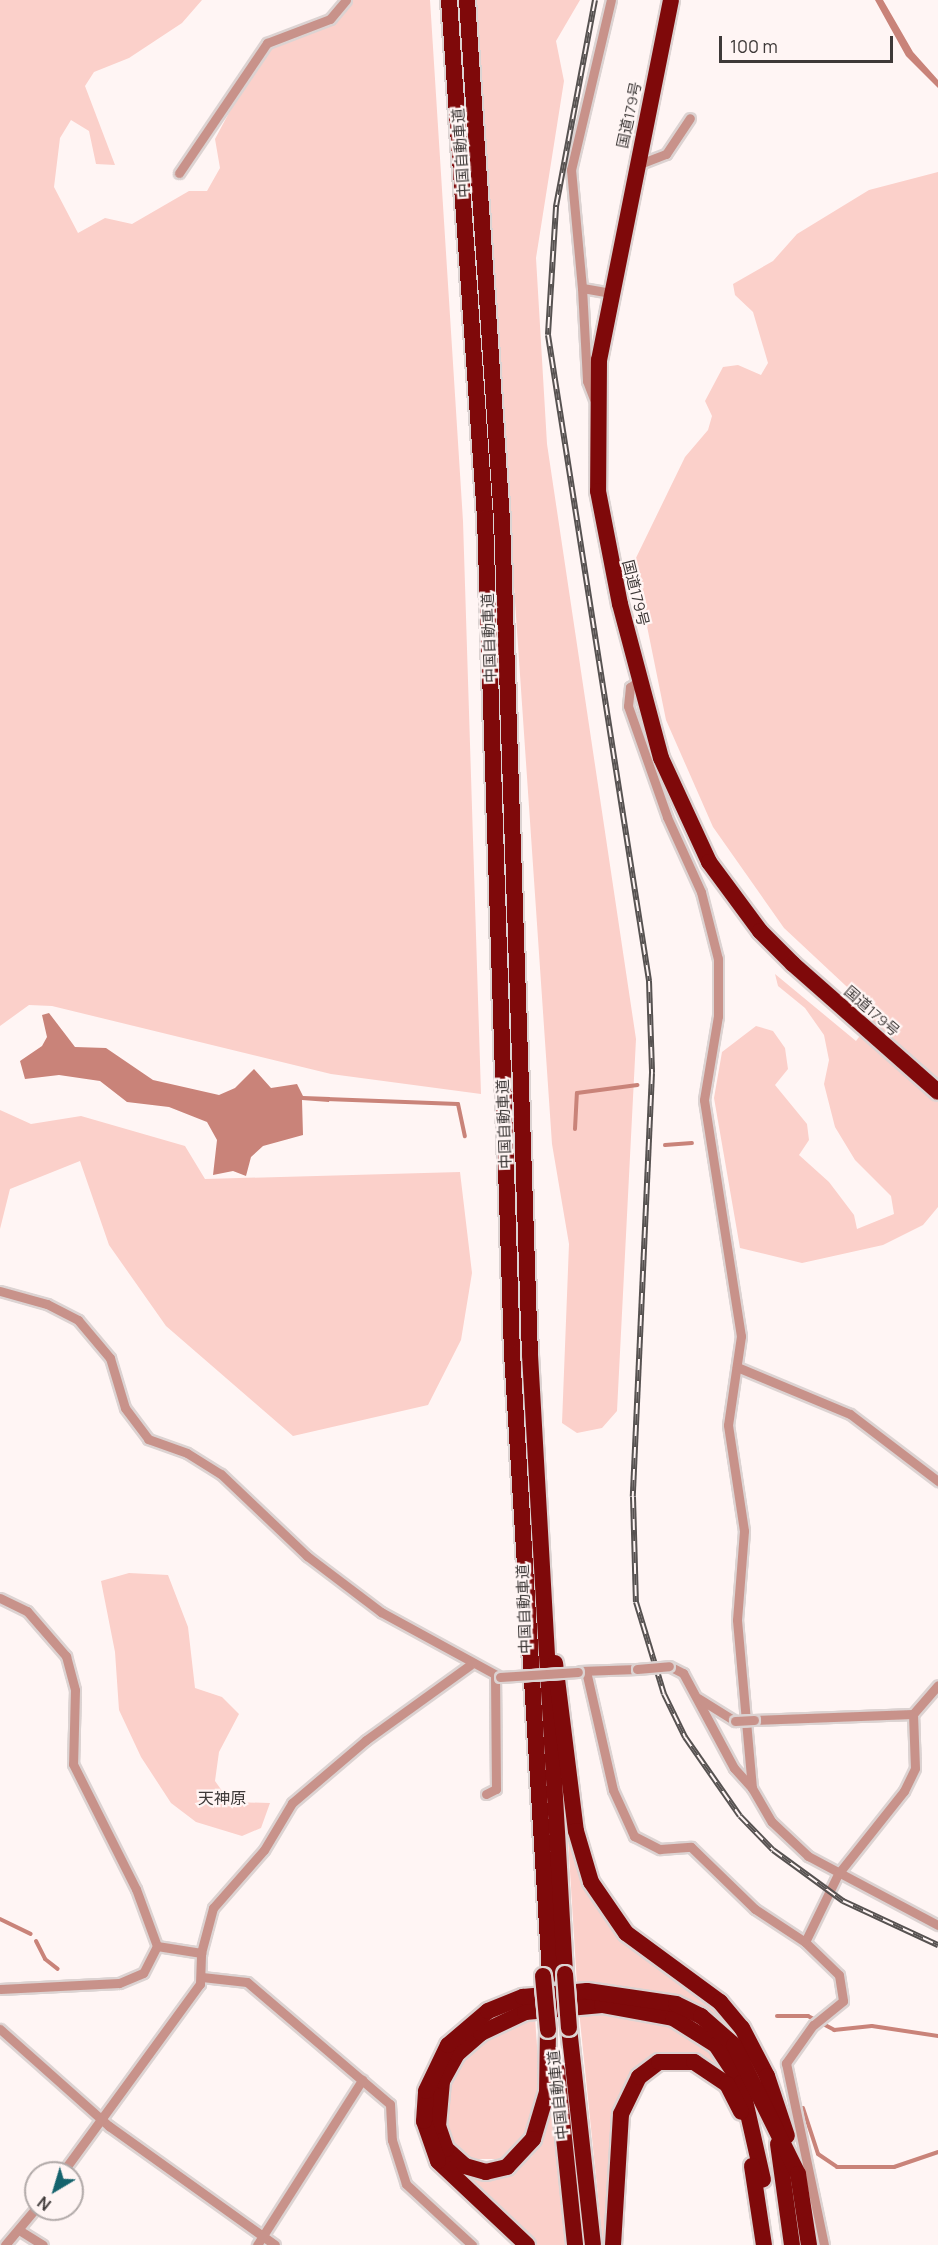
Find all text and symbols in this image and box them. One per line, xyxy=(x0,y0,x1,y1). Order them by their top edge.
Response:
scale bar xyxy=(722,24,896,62)
text: 100 m xyxy=(730,34,778,58)
street label: 国道179号 xyxy=(613,80,645,150)
street label: 中国自動車道 xyxy=(449,107,473,199)
street label: 国道179号 xyxy=(619,558,653,628)
street label: 中国自動車道 xyxy=(478,593,500,683)
street label: 国道179号 xyxy=(841,982,903,1040)
street label: 中国自動車道 xyxy=(493,1079,515,1169)
street label: 中国自動車道 xyxy=(513,1564,535,1654)
district label: 天神原 xyxy=(198,1788,246,1808)
street label: 中国自動車道 xyxy=(544,2049,572,2141)
north arrow xyxy=(24,2161,84,2221)
text: N xyxy=(33,2191,55,2216)

